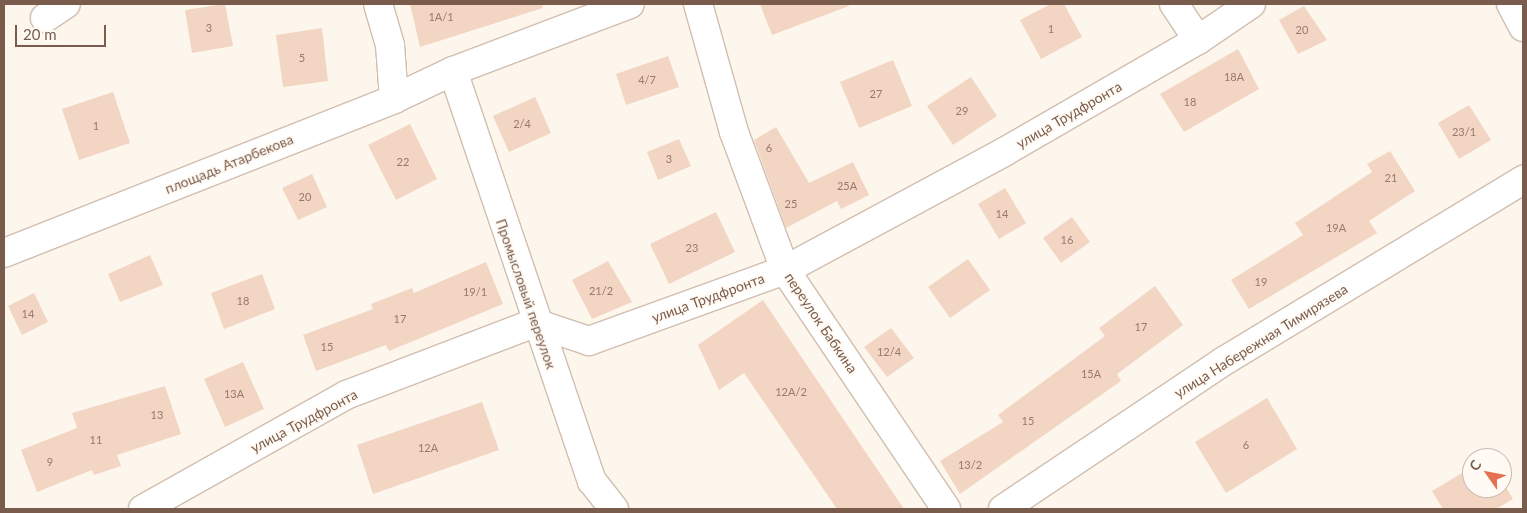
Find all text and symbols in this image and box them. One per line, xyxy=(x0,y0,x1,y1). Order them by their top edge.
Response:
house number: 1А/1 xyxy=(428,10,454,24)
scale bar xyxy=(18,15,109,47)
house number: 3 xyxy=(206,21,212,35)
house number: 1 xyxy=(1048,22,1054,36)
house number: 20 xyxy=(1296,23,1308,37)
text: 20 m xyxy=(23,25,57,43)
house number: 5 xyxy=(299,51,305,65)
house number: 18А xyxy=(1224,70,1244,84)
house number: 4/7 xyxy=(638,73,656,87)
street label: улица Трудфронта xyxy=(1013,78,1125,152)
house number: 27 xyxy=(870,87,882,101)
house number: 18 xyxy=(1184,95,1196,109)
house number: 29 xyxy=(956,104,968,118)
house number: 2/4 xyxy=(513,117,531,131)
house number: 1 xyxy=(93,119,99,133)
house number: 23/1 xyxy=(1452,125,1476,139)
street label: площадь Атарбекова xyxy=(162,131,296,197)
house number: 6 xyxy=(766,141,772,155)
house number: 3 xyxy=(666,152,672,166)
house number: 22 xyxy=(397,155,409,169)
house number: 21 xyxy=(1385,171,1397,185)
house number: 25А xyxy=(837,179,857,193)
house number: 20 xyxy=(299,190,311,204)
house number: 25 xyxy=(785,197,797,211)
house number: 14 xyxy=(996,207,1008,221)
street label: Промысловый переулок xyxy=(492,217,560,371)
house number: 19А xyxy=(1326,221,1346,235)
house number: 16 xyxy=(1061,233,1073,247)
house number: 23 xyxy=(686,241,698,255)
street label: переулок Бабкина xyxy=(781,269,861,377)
street label: улица Трудфронта xyxy=(649,270,767,326)
house number: 19 xyxy=(1255,275,1267,289)
street label: улица Набережная Тимирязева xyxy=(1171,281,1351,401)
house number: 21/2 xyxy=(589,284,613,298)
house number: 19/1 xyxy=(463,285,487,299)
house number: 18 xyxy=(237,294,249,308)
house number: 14 xyxy=(22,307,34,321)
house number: 17 xyxy=(394,312,406,326)
house number: 17 xyxy=(1135,320,1147,334)
house number: 15 xyxy=(321,340,333,354)
house number: 12/4 xyxy=(877,345,901,359)
house number: 15А xyxy=(1081,367,1101,381)
house number: 12А/2 xyxy=(775,385,807,399)
street label: улица Трудфронта xyxy=(248,386,360,456)
house number: 13А xyxy=(224,387,244,401)
house number: 13 xyxy=(151,408,163,422)
house number: 15 xyxy=(1022,414,1034,428)
house number: 11 xyxy=(90,433,102,447)
house number: 6 xyxy=(1243,438,1249,452)
house number: 12А xyxy=(418,441,438,455)
north arrow xyxy=(1462,448,1512,498)
house number: 9 xyxy=(47,455,53,469)
text: С xyxy=(1465,457,1484,474)
house number: 13/2 xyxy=(958,458,982,472)

